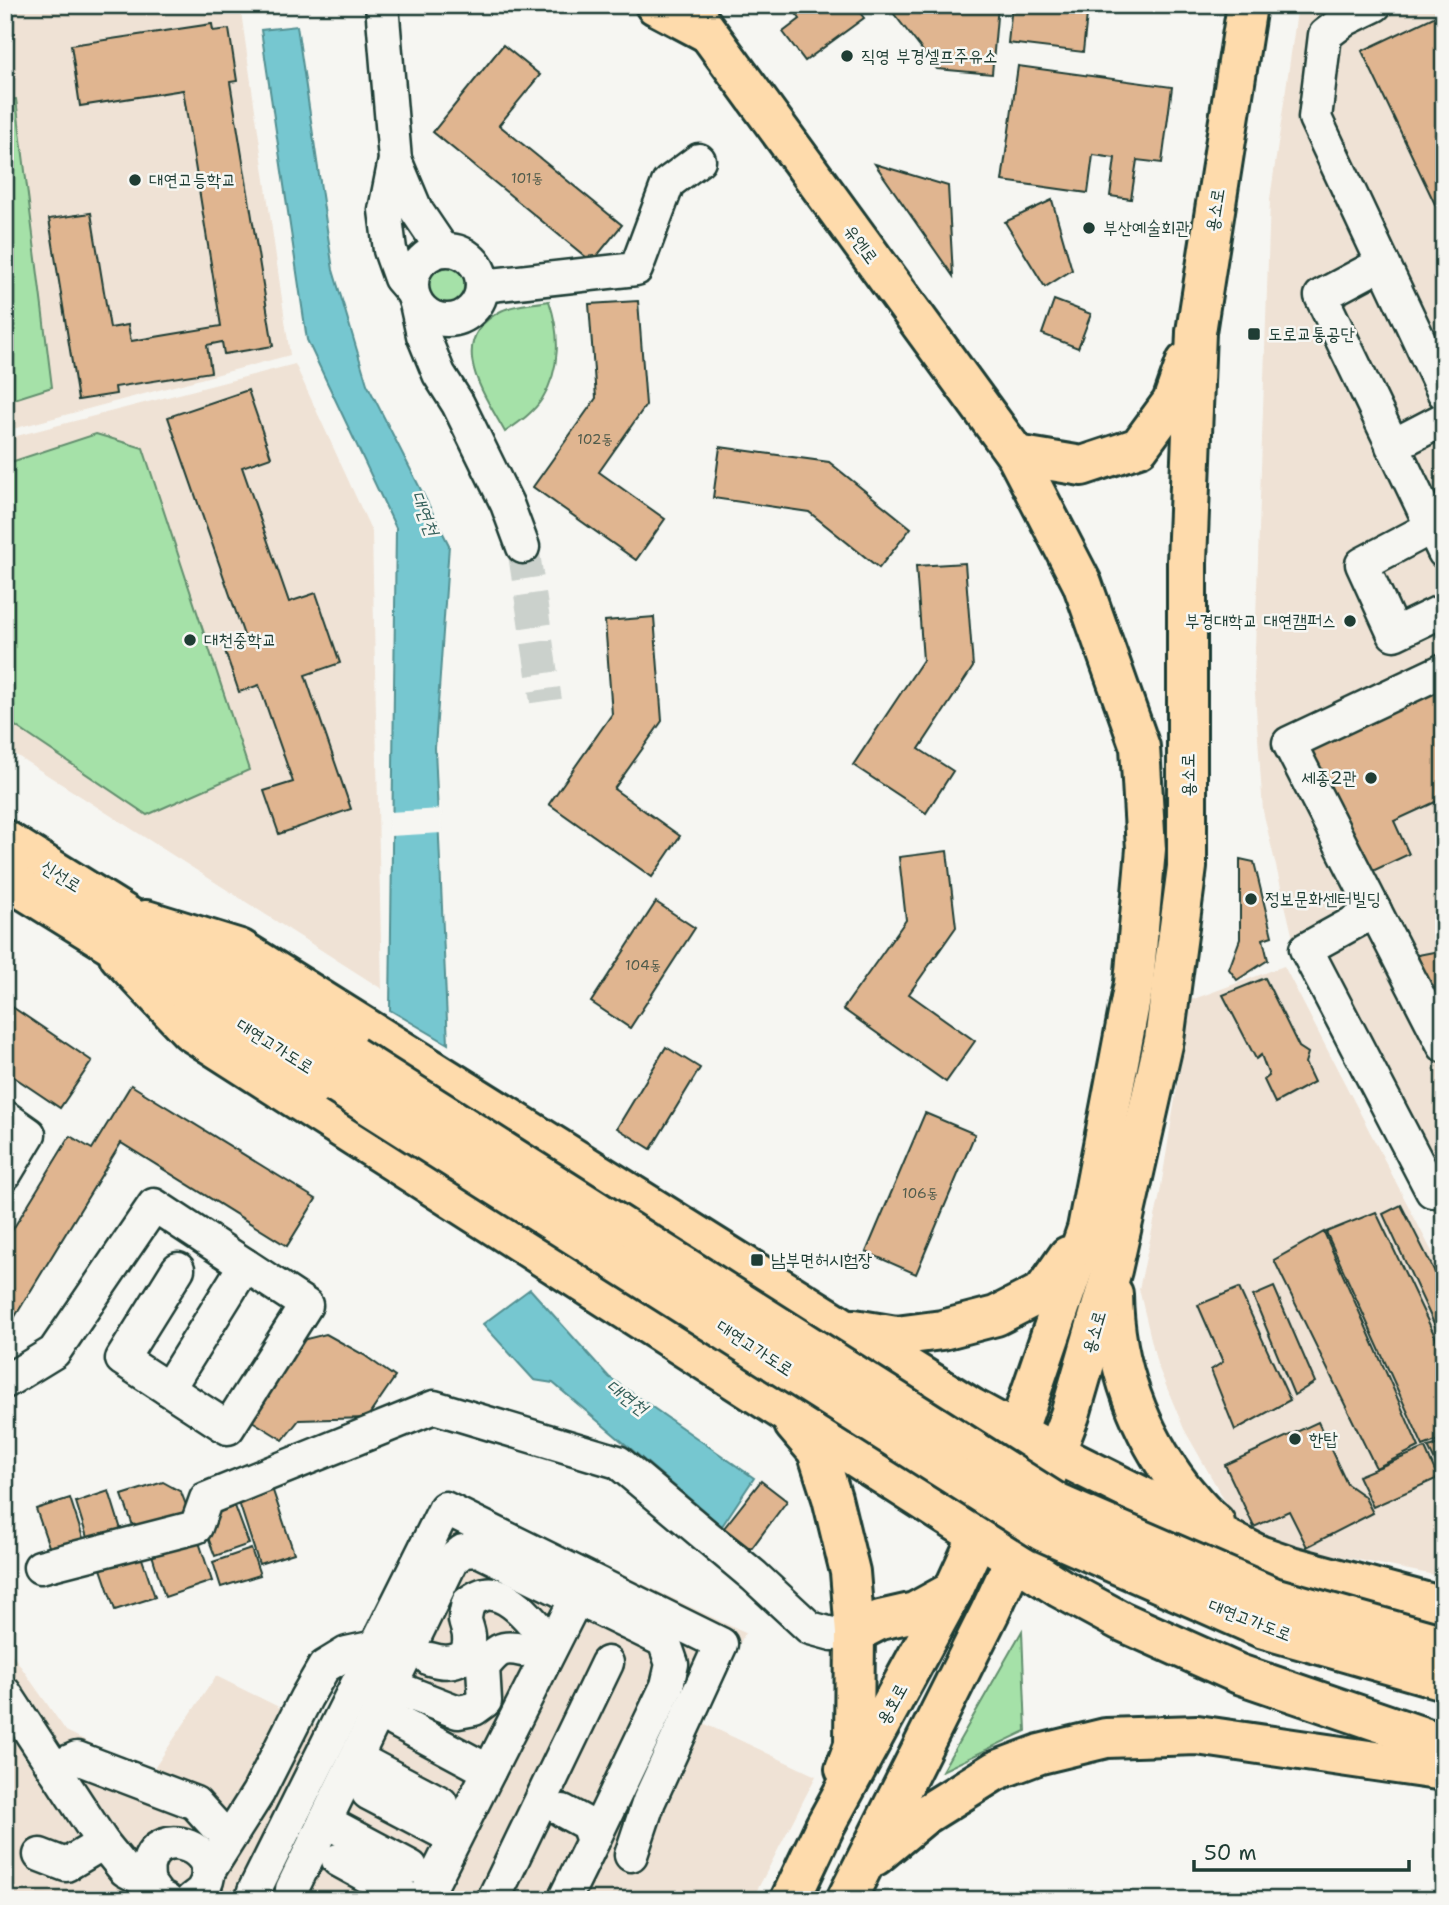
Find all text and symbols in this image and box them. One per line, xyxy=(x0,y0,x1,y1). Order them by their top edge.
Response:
place label: 직영 부경셀프주유소 xyxy=(861,44,998,68)
marker: 직영 부경셀프주유소 xyxy=(839,48,855,64)
place label: 대연고등학교 xyxy=(149,168,236,192)
house number: 101동 xyxy=(511,169,543,187)
marker: 대연고등학교 xyxy=(127,172,143,188)
street label: 용소로 xyxy=(1200,187,1230,233)
place label: 부산예술회관 xyxy=(1103,216,1190,240)
street label: 유엔로 xyxy=(839,219,883,269)
marker: 부산예술회관 xyxy=(1081,220,1097,236)
place label: 도로교통공단 xyxy=(1268,322,1355,346)
marker: 도로교통공단 xyxy=(1246,326,1262,342)
house number: 102동 xyxy=(577,430,613,448)
water label: 대연천 xyxy=(405,487,446,540)
place label: 부경대학교 대연캠퍼스 xyxy=(1185,609,1336,633)
marker: 부경대학교 대연캠퍼스 xyxy=(1342,613,1358,629)
place label: 대천중학교 xyxy=(204,628,276,652)
marker: 대천중학교 xyxy=(182,632,198,648)
street label: 용소로 xyxy=(1176,753,1200,797)
place label: 세종2관 xyxy=(1301,766,1357,790)
marker: 세종2관 xyxy=(1363,770,1379,786)
street label: 신선로 xyxy=(36,854,86,898)
place label: 정보문화센터빌딩 xyxy=(1265,887,1381,911)
marker: 정보문화센터빌딩 xyxy=(1243,891,1259,907)
house number: 104동 xyxy=(625,956,661,974)
street label: 대연고가도로 xyxy=(232,1013,318,1079)
house number: 106동 xyxy=(902,1184,938,1202)
place label: 남부면허시험장 xyxy=(771,1248,872,1272)
marker: 남부면허시험장 xyxy=(749,1252,765,1268)
street label: 용소로 xyxy=(1076,1308,1112,1356)
street label: 대연고가도로 xyxy=(712,1314,798,1382)
water label: 대연천 xyxy=(601,1373,654,1422)
place label: 한탑 xyxy=(1309,1427,1338,1451)
marker: 한탑 xyxy=(1287,1431,1303,1447)
street label: 대연고가도로 xyxy=(1205,1593,1295,1647)
street label: 용호로 xyxy=(871,1679,913,1729)
scale bar xyxy=(1194,1828,1409,1872)
text: 50 m xyxy=(1204,1839,1257,1867)

